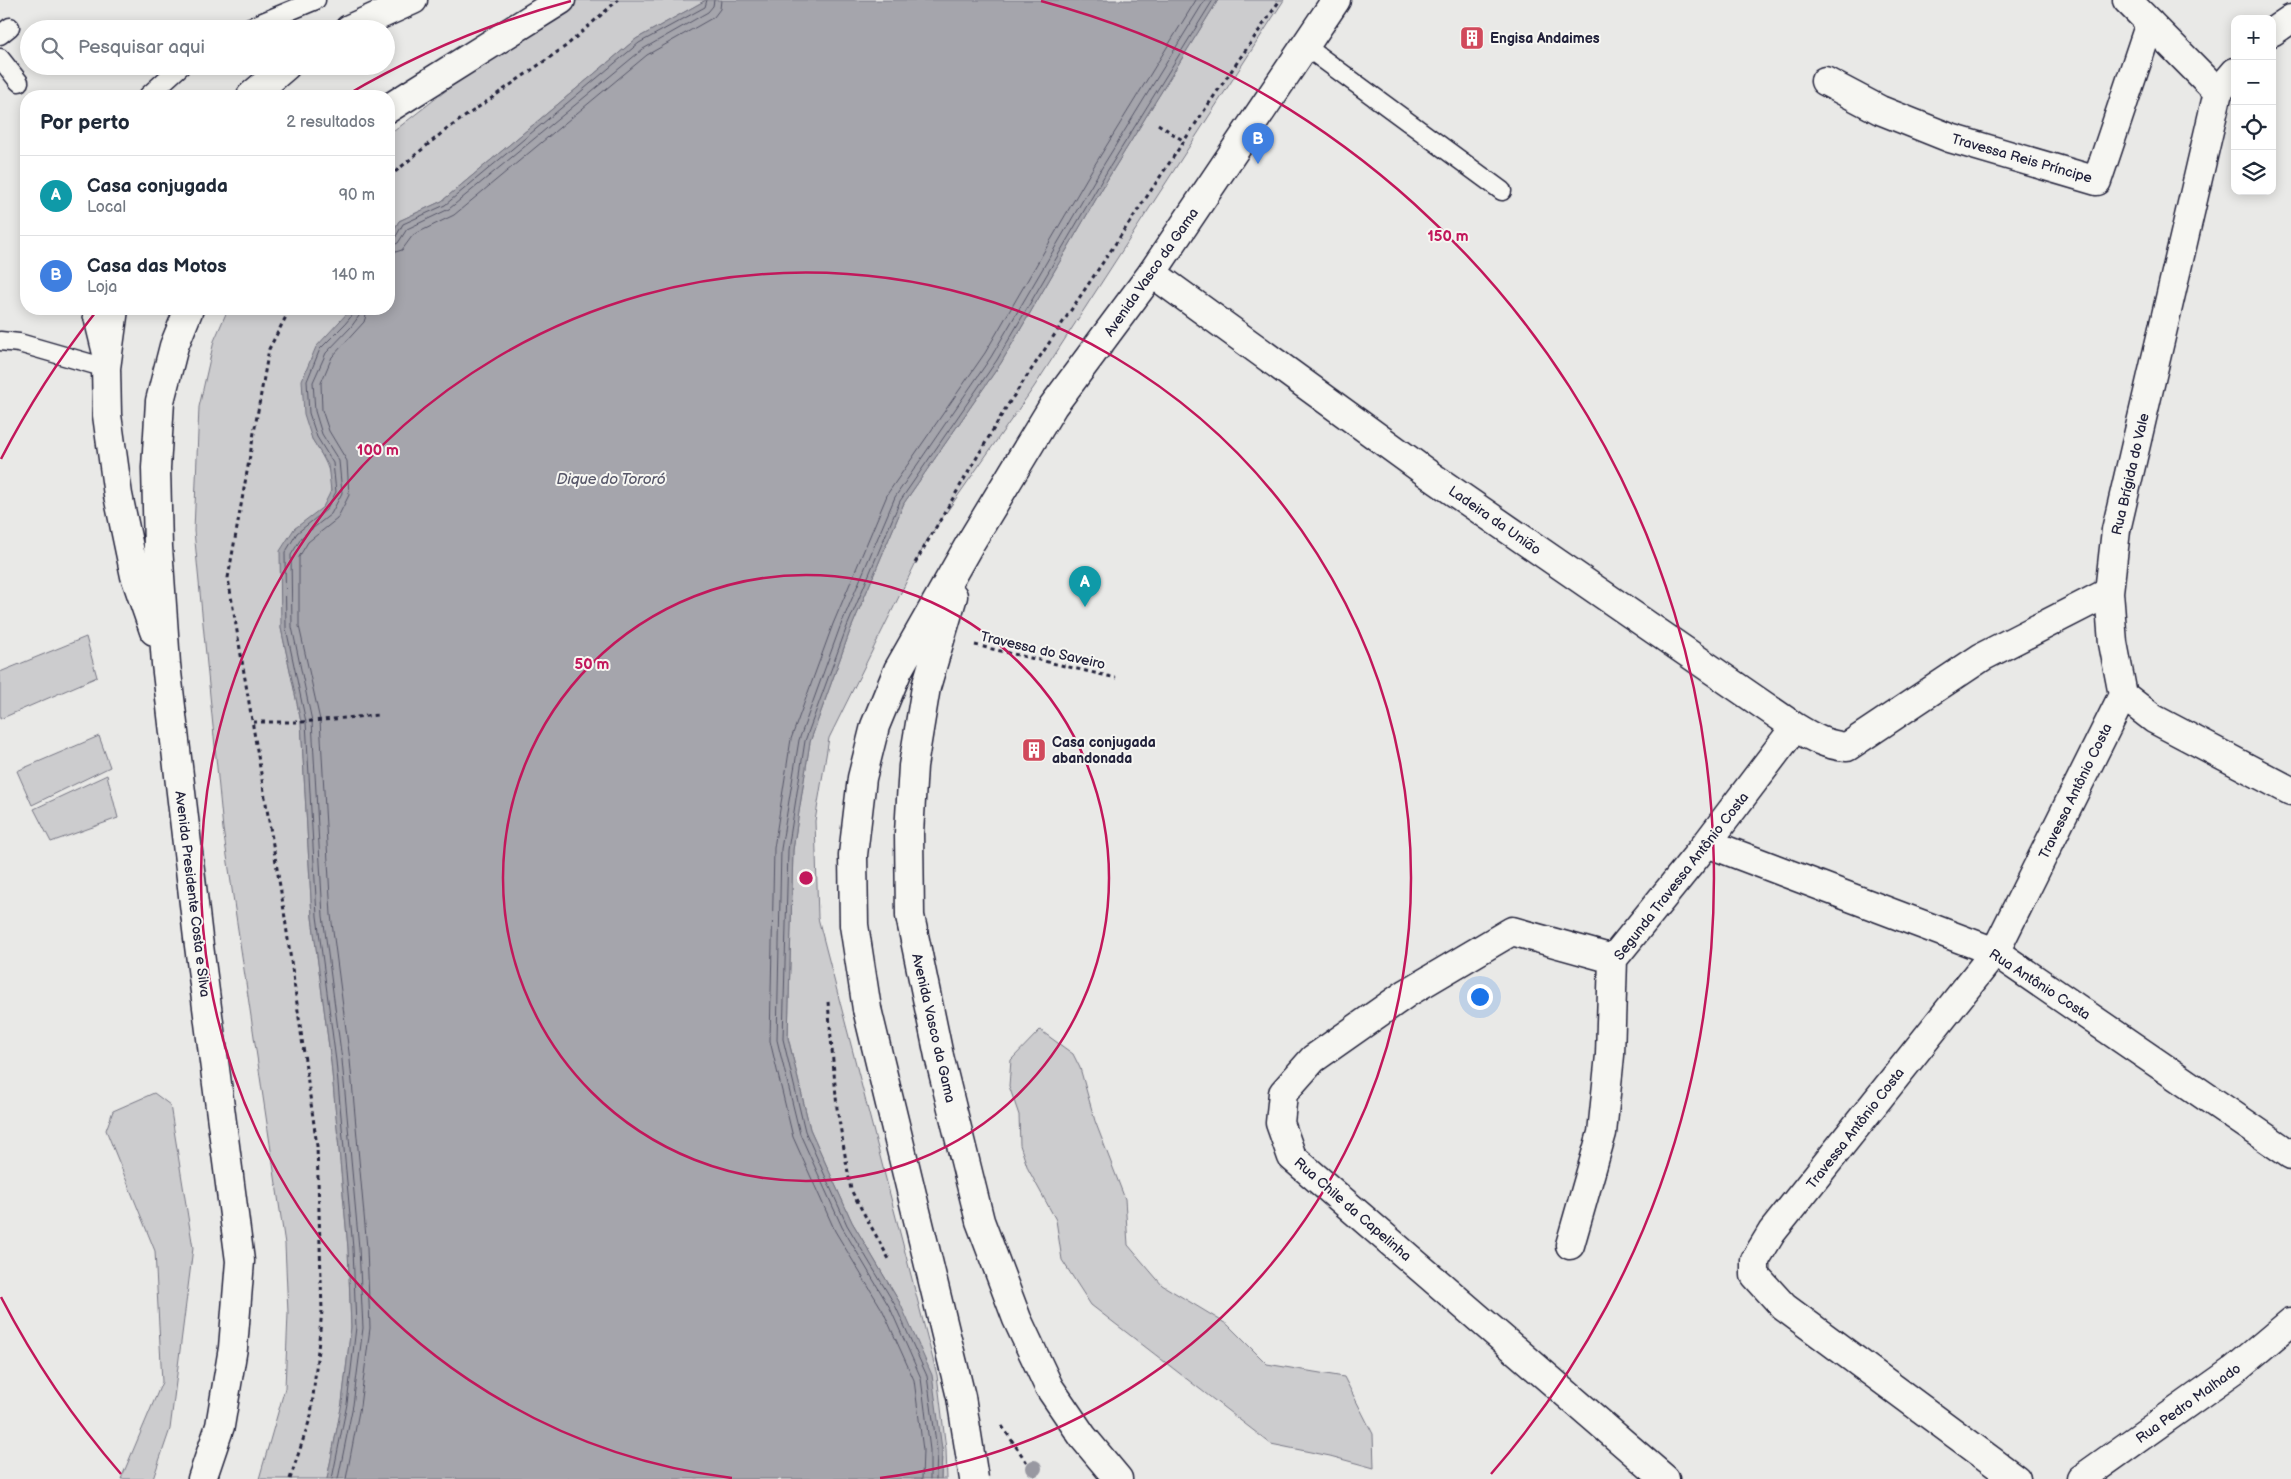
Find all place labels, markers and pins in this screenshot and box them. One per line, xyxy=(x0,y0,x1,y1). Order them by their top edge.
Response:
building icon: Engisa Andaimes xyxy=(1459,25,1485,51)
place label: Engisa Andaimes xyxy=(1490,30,1600,47)
pin: B xyxy=(1242,123,1274,164)
pin: A xyxy=(1069,566,1101,607)
place label: Casa conjugada abandonada xyxy=(1052,734,1156,767)
building icon: Casa conjugada abandonada xyxy=(1021,737,1047,763)
centre of rings xyxy=(797,869,815,887)

